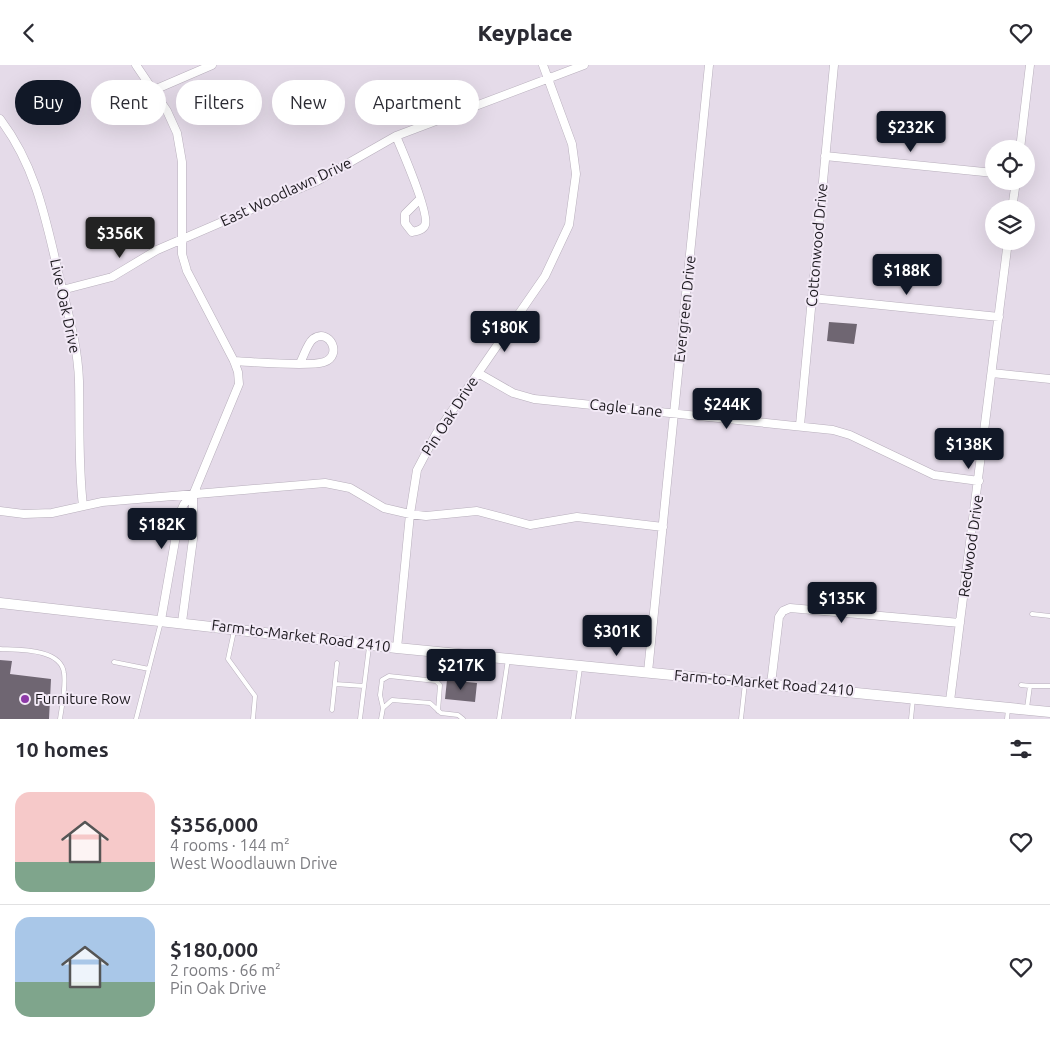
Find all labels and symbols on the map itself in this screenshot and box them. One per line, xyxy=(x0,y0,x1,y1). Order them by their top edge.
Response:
pin: $232K xyxy=(876,111,946,153)
street label: East Woodlawn Drive xyxy=(218,154,354,229)
street label: Cottonwood Drive xyxy=(803,183,830,307)
pin: $356K xyxy=(85,217,155,259)
pin: $188K xyxy=(872,253,942,296)
street label: Evergreen Drive xyxy=(670,254,699,363)
street label: Live Oak Drive xyxy=(47,257,84,355)
pin: $180K xyxy=(470,311,540,353)
street label: Pin Oak Drive xyxy=(418,373,481,458)
pin: $244K xyxy=(692,387,762,430)
street label: Cagle Lane xyxy=(589,395,663,420)
pin: $138K xyxy=(934,427,1004,470)
street label: Redwood Drive xyxy=(955,494,986,598)
pin: $182K xyxy=(127,507,197,550)
pin: $135K xyxy=(807,581,877,624)
pin: $301K xyxy=(582,615,652,657)
street label: Farm-to-Market Road 2410 xyxy=(211,616,392,655)
pin: $217K xyxy=(426,649,496,691)
street label: Farm-to-Market Road 2410 xyxy=(674,666,855,699)
place label: Furniture Row xyxy=(35,690,131,707)
marker: Furniture Row xyxy=(19,693,31,705)

